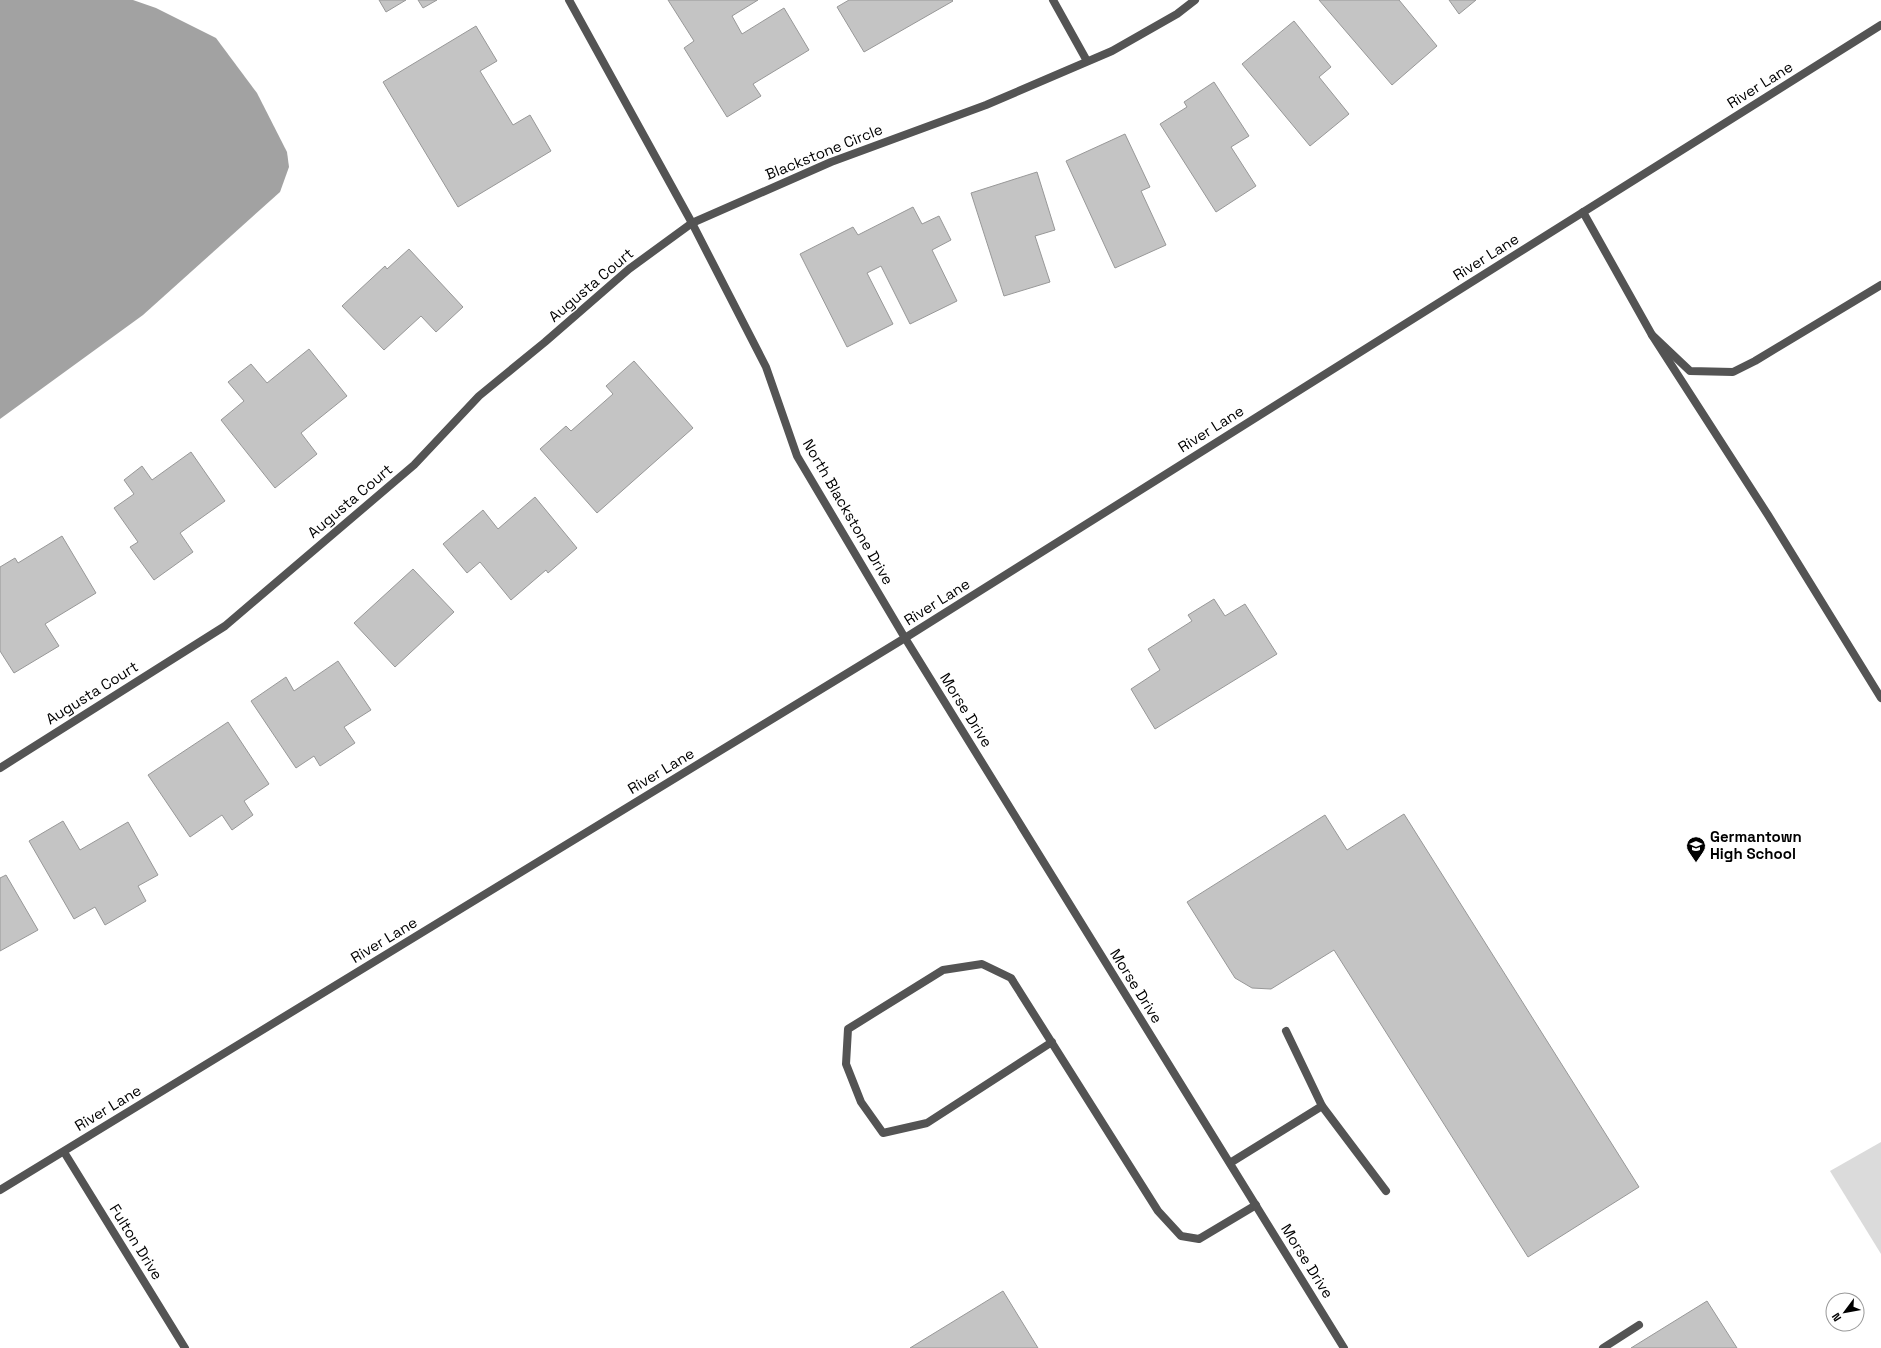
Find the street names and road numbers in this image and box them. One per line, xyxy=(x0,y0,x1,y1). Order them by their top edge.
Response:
street label: River Lane xyxy=(1723,57,1796,112)
street label: Blackstone Circle xyxy=(762,119,885,184)
street label: River Lane xyxy=(1449,229,1522,284)
street label: Augusta Court xyxy=(544,243,637,326)
street label: River Lane xyxy=(1174,401,1247,456)
street label: North Blackstone Drive xyxy=(799,435,898,588)
street label: Augusta Court xyxy=(303,459,396,542)
street label: River Lane xyxy=(900,574,973,629)
street label: Augusta Court xyxy=(42,657,141,728)
street label: Morse Drive xyxy=(936,669,997,751)
street label: River Lane xyxy=(624,743,698,798)
street label: River Lane xyxy=(347,912,421,967)
street label: Morse Drive xyxy=(1106,945,1167,1027)
street label: River Lane xyxy=(71,1080,145,1135)
street label: Fulton Drive xyxy=(106,1200,167,1283)
street label: Morse Drive xyxy=(1277,1220,1338,1302)

